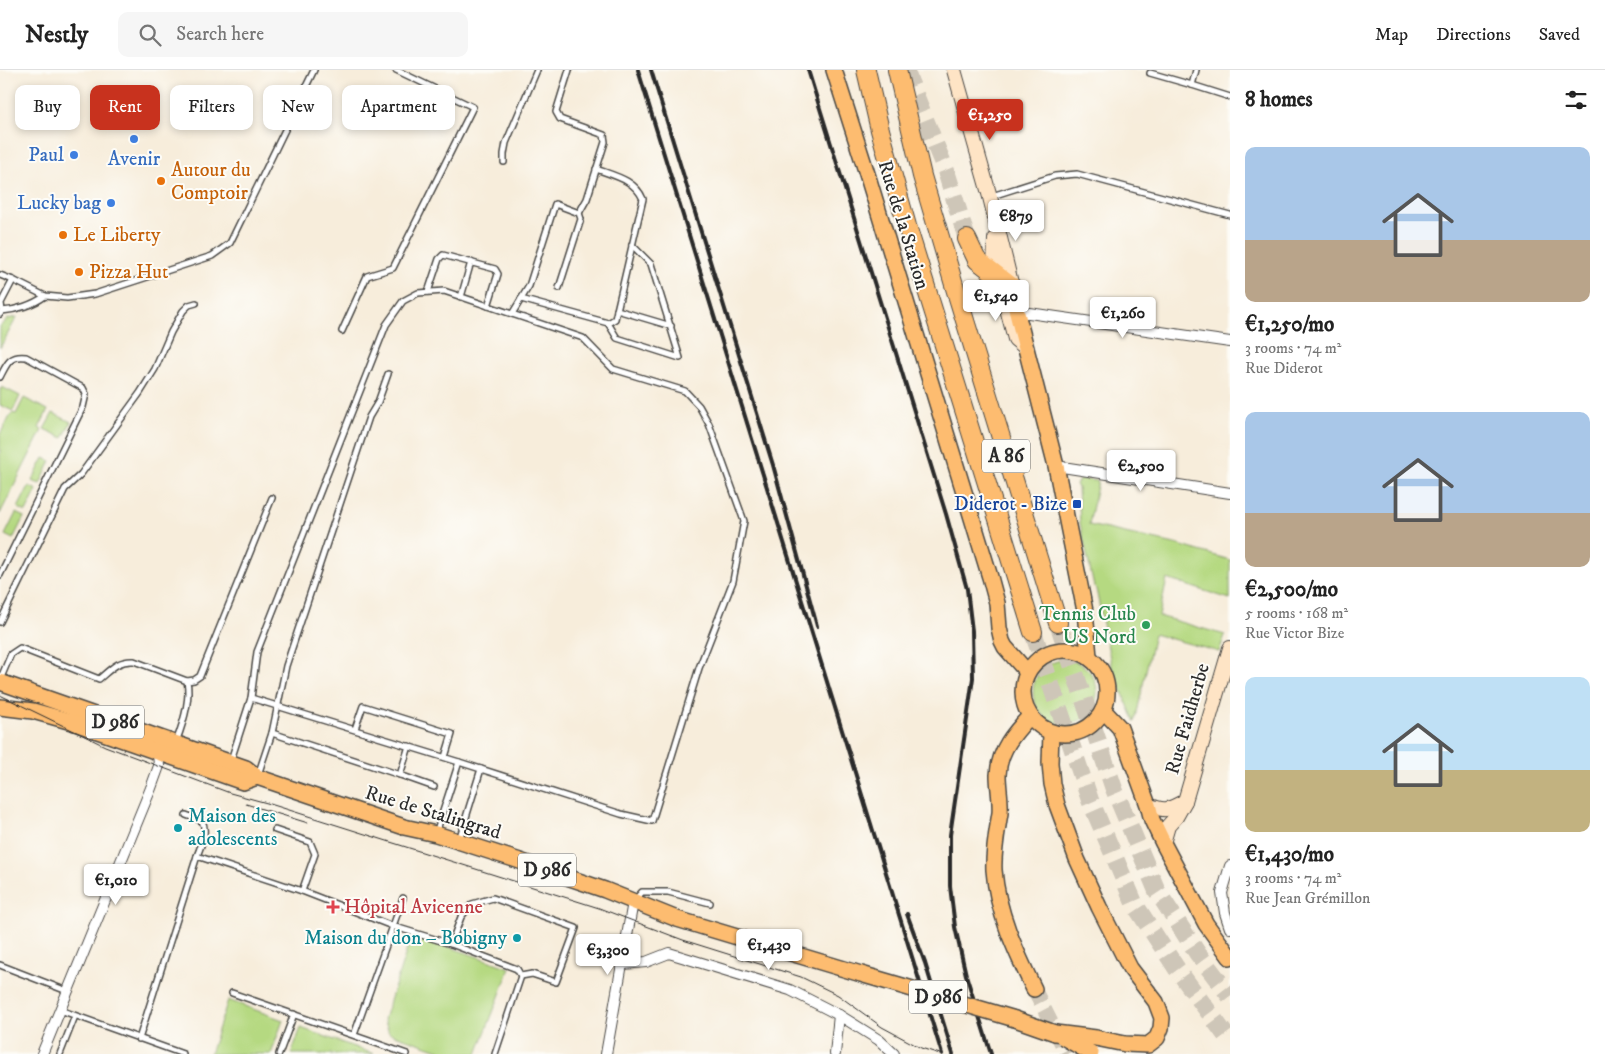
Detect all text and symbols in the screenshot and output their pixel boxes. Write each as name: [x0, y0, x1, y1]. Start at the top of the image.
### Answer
search box: [118, 12, 468, 57]
text: Nestly: [25, 20, 88, 50]
icon: search: [136, 21, 164, 49]
text: Search here: [176, 23, 264, 46]
text: Map: [1375, 24, 1408, 46]
text: Directions: [1436, 24, 1511, 46]
text: Saved: [1539, 24, 1580, 46]
chip: Buy: [15, 85, 80, 130]
chip: Rent: [90, 85, 160, 130]
chip: Filters: [170, 85, 253, 130]
chip: New: [263, 85, 332, 130]
chip: Apartment: [342, 85, 455, 130]
icon: filters: [1562, 86, 1590, 114]
text: 8 homes: [1245, 87, 1313, 113]
pin: €1,250: [949, 98, 1031, 141]
text: €1,250: [968, 105, 1012, 125]
marker: Avenir: [128, 133, 140, 145]
place label: Paul: [28, 143, 64, 168]
place label: Avenir: [108, 147, 161, 172]
marker: Paul: [68, 149, 80, 161]
street label: Rue de la Station: [871, 157, 935, 293]
place label: Autour du Comptoir: [171, 158, 251, 206]
marker: Autour du Comptoir: [155, 175, 167, 187]
icon: home: [1373, 180, 1463, 270]
place label: Lucky bag: [17, 191, 101, 216]
marker: Lucky bag: [105, 197, 117, 209]
pin: €879: [986, 200, 1046, 242]
text: €879: [999, 206, 1033, 226]
place label: Le Liberty: [73, 223, 161, 248]
marker: Le Liberty: [57, 229, 69, 241]
place label: Pizza Hut: [89, 260, 168, 285]
marker: Pizza Hut: [73, 266, 85, 278]
pin: €1,540: [955, 280, 1037, 322]
text: €1,540: [974, 286, 1018, 306]
pin: €1,260: [1082, 296, 1164, 339]
text: €1,260: [1101, 303, 1145, 323]
text: €1,250/mo: [1245, 312, 1334, 338]
text: 3 rooms · 74 m²: [1245, 338, 1342, 358]
text: Rue Diderot: [1245, 358, 1323, 378]
road number: A 86: [982, 440, 1030, 472]
icon: home: [1373, 445, 1463, 535]
pin: €2,500: [1100, 450, 1182, 492]
text: €2,500: [1118, 456, 1164, 476]
place label: Diderot - Bize: [954, 492, 1067, 517]
marker: Diderot - Bize: [1071, 498, 1083, 510]
text: €2,500/mo: [1245, 577, 1338, 603]
place label: Tennis Club US Nord: [1039, 602, 1136, 650]
text: 5 rooms · 168 m²: [1245, 603, 1348, 623]
marker: Tennis Club US Nord: [1140, 619, 1152, 631]
text: Rue Victor Bize: [1245, 623, 1344, 643]
street label: Rue Faidherbe: [1160, 660, 1216, 778]
road number: D 986: [86, 706, 144, 739]
icon: home: [1373, 710, 1463, 800]
street label: Rue de Stalingrad: [362, 780, 504, 846]
place label: Maison des adolescents: [188, 804, 278, 852]
marker: Maison des adolescents: [172, 822, 184, 834]
text: €1,430/mo: [1245, 842, 1334, 868]
road number: D 986: [518, 854, 576, 886]
pin: €1,010: [75, 864, 157, 906]
text: 3 rooms · 74 m²: [1245, 868, 1342, 888]
text: €1,010: [95, 870, 137, 890]
text: Rue Jean Grémillon: [1245, 888, 1370, 908]
place label: Hôpital Avicenne: [344, 895, 483, 920]
marker: Hôpital Avicenne: [326, 900, 340, 914]
place label: Maison du don – Bobigny: [304, 926, 507, 951]
pin: €1,430: [728, 928, 810, 971]
marker: Maison du don – Bobigny: [511, 932, 523, 944]
pin: €3,300: [567, 934, 649, 976]
text: €1,430: [747, 935, 791, 955]
text: €3,300: [587, 940, 629, 960]
road number: D 986: [909, 980, 967, 1014]

